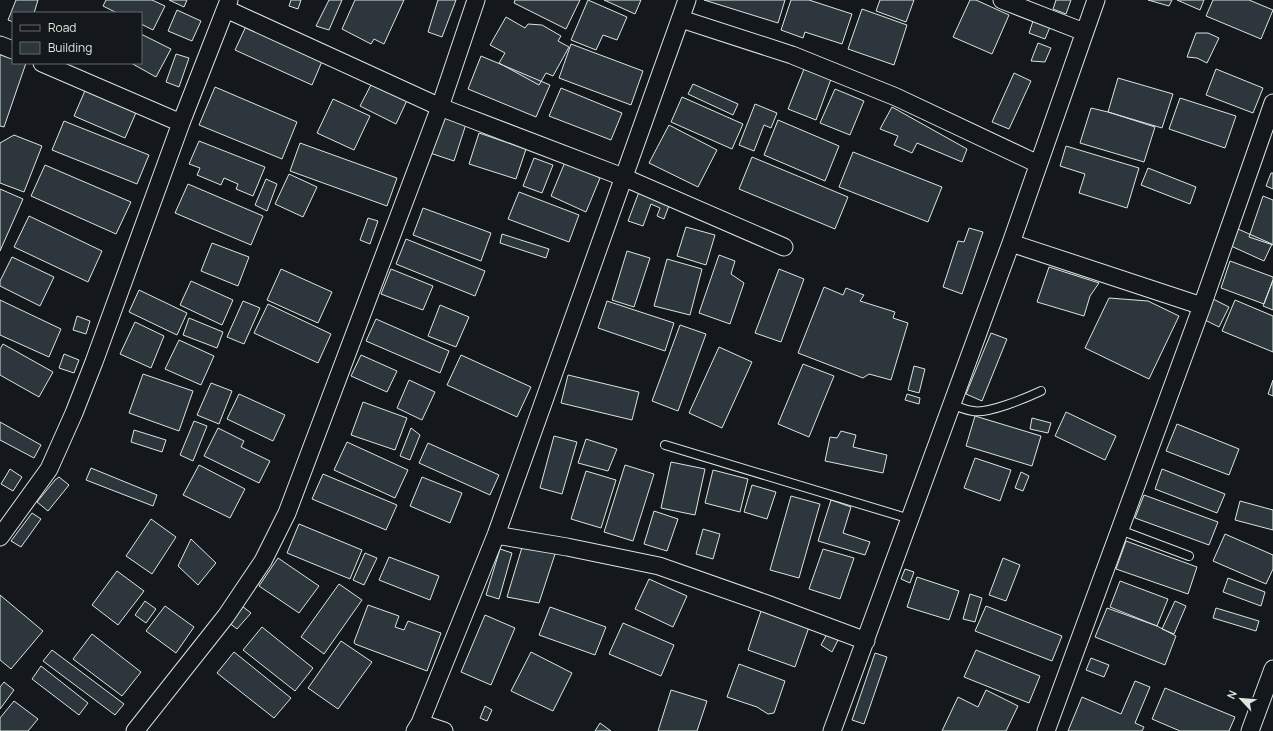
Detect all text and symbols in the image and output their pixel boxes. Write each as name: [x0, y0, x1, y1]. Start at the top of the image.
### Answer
legend: [12, 12, 142, 64]
text: Road: [48, 19, 76, 36]
text: Building: [48, 39, 92, 56]
north arrow: [1221, 679, 1261, 719]
text: N: [1223, 687, 1240, 701]

